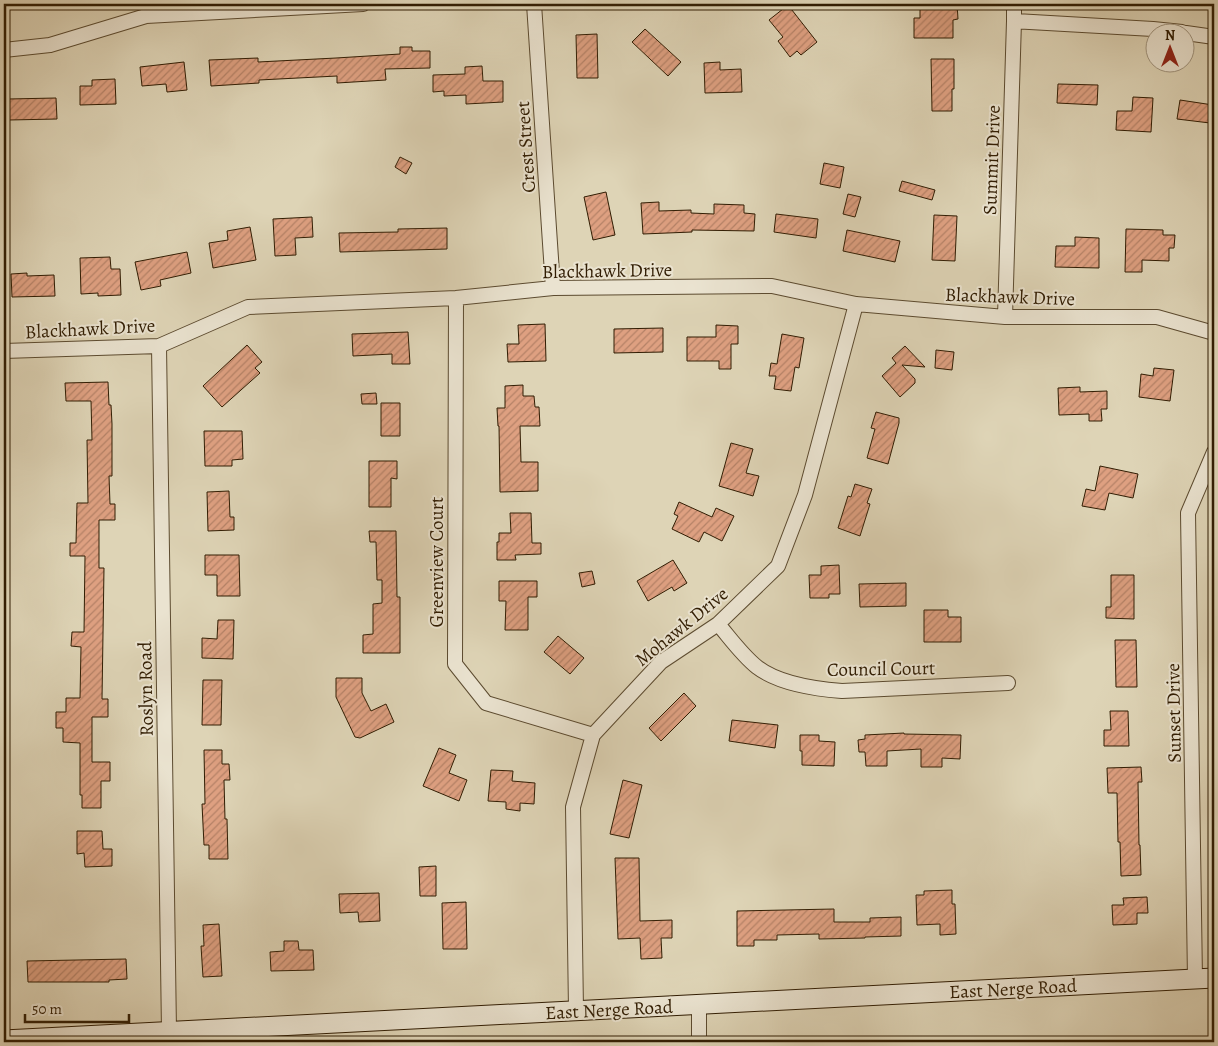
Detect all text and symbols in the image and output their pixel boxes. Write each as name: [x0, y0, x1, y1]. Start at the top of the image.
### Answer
north arrow: [1146, 22, 1196, 72]
text: N: [1165, 26, 1175, 45]
street label: Crest Street: [510, 100, 542, 193]
street label: Summit Drive: [977, 105, 1007, 215]
street label: Blackhawk Drive: [542, 257, 672, 285]
street label: Blackhawk Drive: [944, 282, 1075, 312]
street label: Blackhawk Drive: [24, 313, 156, 345]
street label: Greenview Court: [424, 497, 450, 627]
street label: Mohawk Drive: [630, 581, 734, 672]
street label: Roslyn Road: [132, 640, 160, 737]
street label: Council Court: [827, 655, 935, 683]
street label: Sunset Drive: [1160, 663, 1188, 763]
street label: East Nerge Road: [949, 973, 1078, 1005]
scale bar: [25, 991, 129, 1023]
street label: East Nerge Road: [545, 994, 674, 1026]
text: 50 m: [32, 999, 62, 1019]

